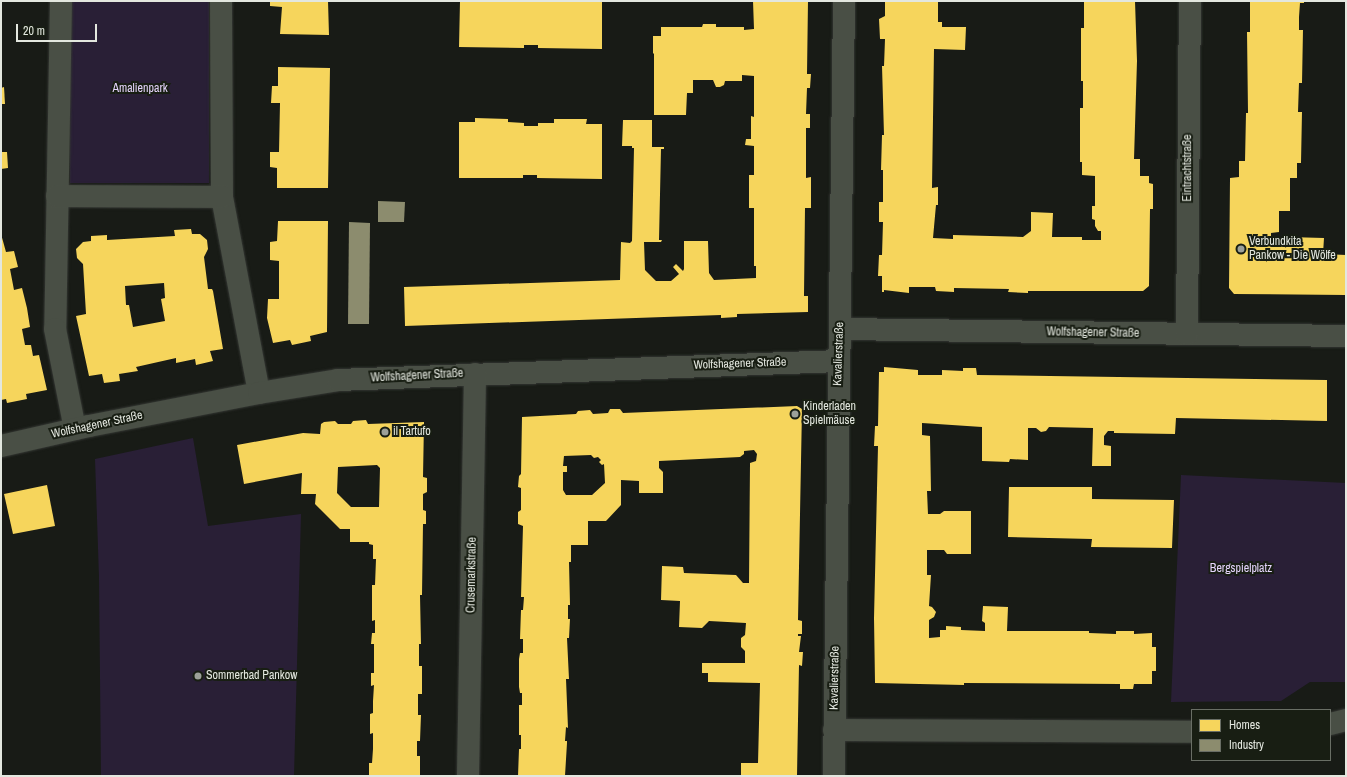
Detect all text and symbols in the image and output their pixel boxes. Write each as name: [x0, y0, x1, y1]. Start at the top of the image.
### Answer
scale bar: [18, 16, 99, 42]
text: 20 m: [23, 23, 45, 39]
park label: Amalienpark: [112, 82, 168, 96]
street label: Eintrachtstraße: [1181, 134, 1195, 202]
place label: Verbundkita Pankow - Die Wölfe: [1249, 235, 1336, 263]
marker: Verbundkita Pankow - Die Wölfe: [1236, 244, 1246, 254]
street label: Kavalierstraße: [831, 322, 847, 386]
street label: Wolfshagener Straße: [1046, 325, 1140, 341]
street label: Wolfshagener Straße: [693, 355, 787, 373]
street label: Wolfshagener Straße: [370, 366, 464, 386]
place label: Kinderladen Spielmäuse: [803, 400, 856, 428]
street label: Wolfshagener Straße: [50, 408, 144, 442]
marker: Kinderladen Spielmäuse: [790, 409, 800, 419]
place label: il Tartufo: [393, 425, 431, 439]
marker: il Tartufo: [380, 427, 390, 437]
street label: Crusemarkstraße: [464, 537, 480, 613]
park label: Bergspielplatz: [1210, 562, 1272, 576]
street label: Kavalierstraße: [827, 646, 843, 710]
place label: Sommerbad Pankow: [206, 669, 297, 683]
marker: Sommerbad Pankow: [193, 671, 203, 681]
legend: [1191, 709, 1331, 761]
text: Homes: [1229, 717, 1260, 733]
text: Industry: [1229, 737, 1264, 753]

